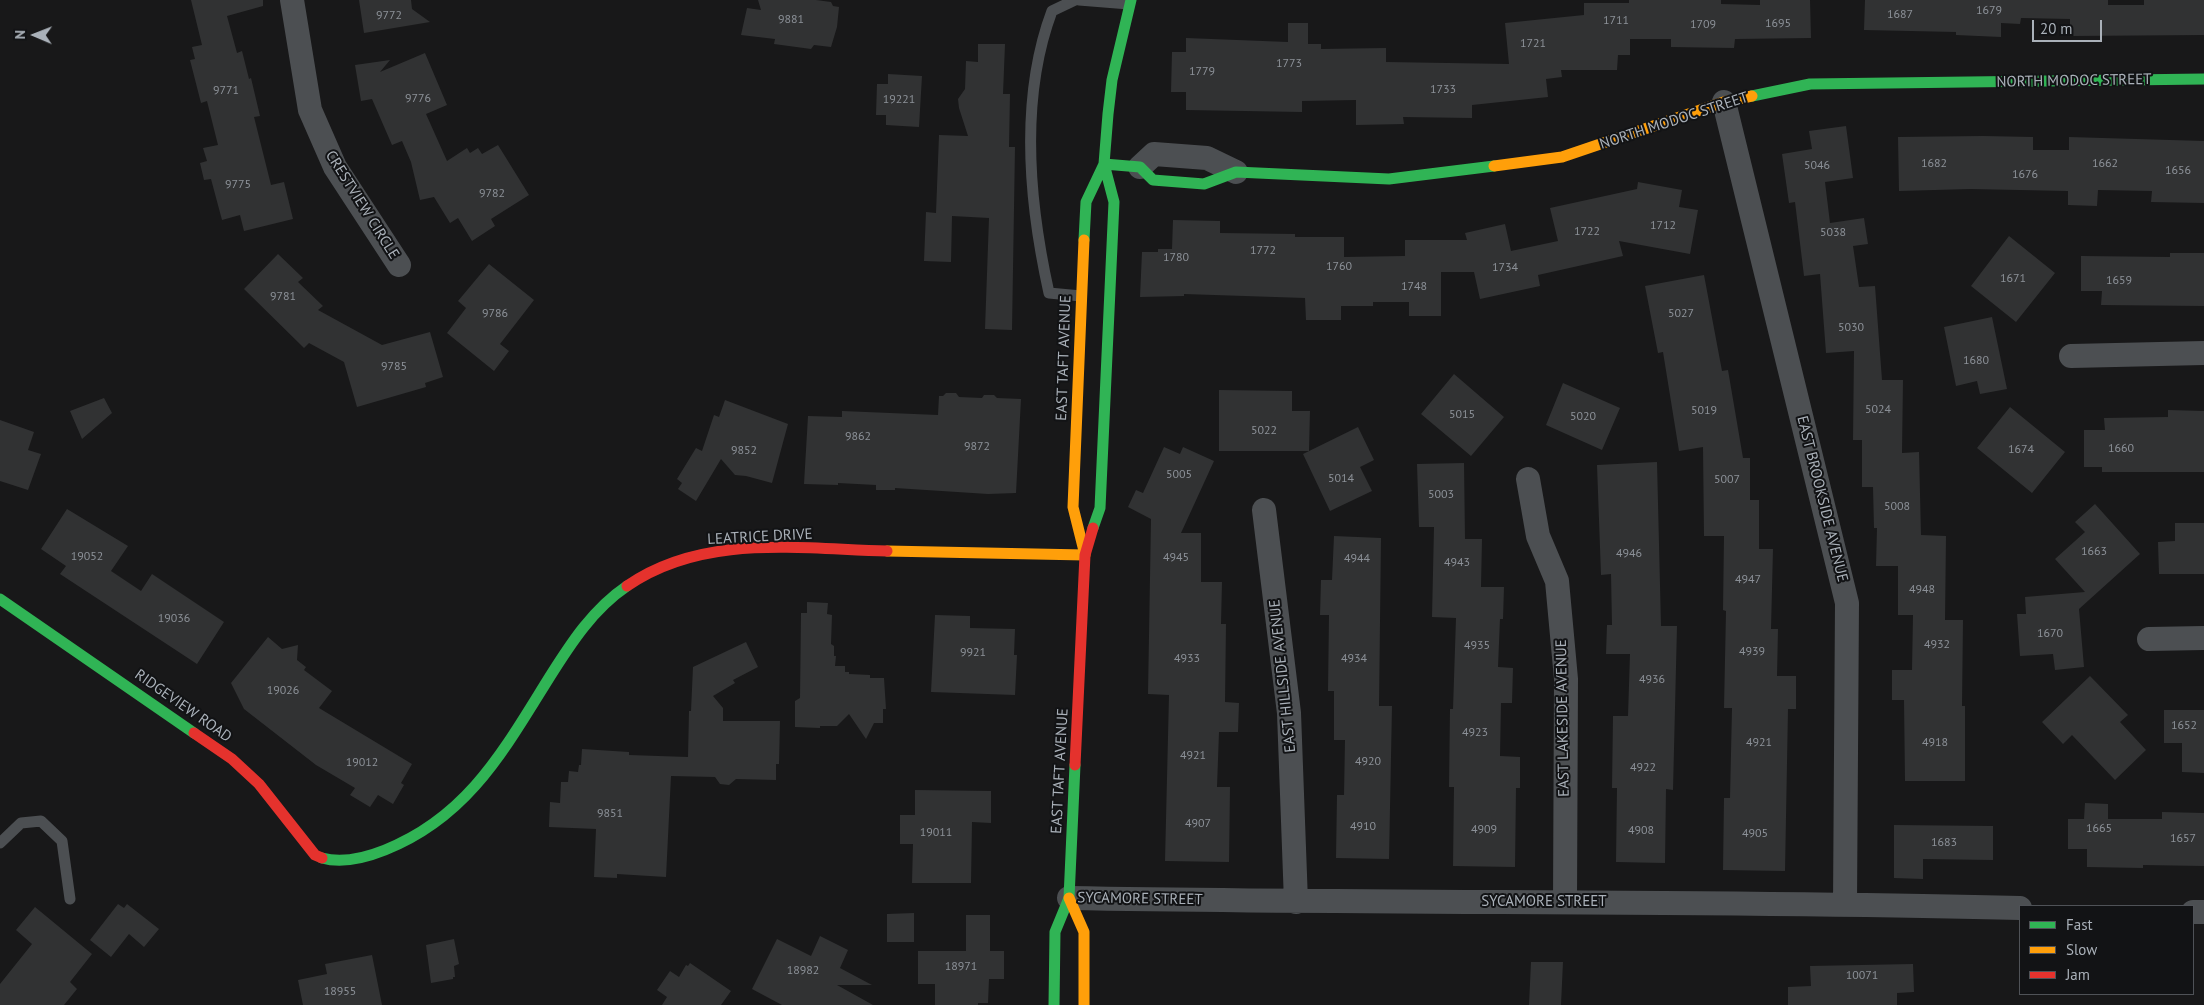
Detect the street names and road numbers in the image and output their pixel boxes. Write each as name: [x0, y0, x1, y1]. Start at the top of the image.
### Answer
street label: NORTH MODOC STREET: [1996, 71, 2152, 91]
street label: NORTH MODOC STREET: [1597, 88, 1751, 154]
street label: CRESTVIEW CIRCLE: [321, 147, 403, 263]
street label: EAST TAFT AVENUE: [1053, 295, 1075, 421]
street label: EAST BROOKSIDE AVENUE: [1793, 414, 1851, 584]
street label: LEATRICE DRIVE: [707, 525, 813, 549]
street label: EAST HILLSIDE AVENUE: [1266, 599, 1300, 753]
street label: EAST LAKESIDE AVENUE: [1553, 639, 1573, 797]
street label: RIDGEVIEW ROAD: [131, 666, 235, 746]
street label: EAST TAFT AVENUE: [1048, 708, 1072, 834]
street label: SYCAMORE STREET: [1077, 889, 1203, 909]
street label: SYCAMORE STREET: [1481, 893, 1607, 911]

